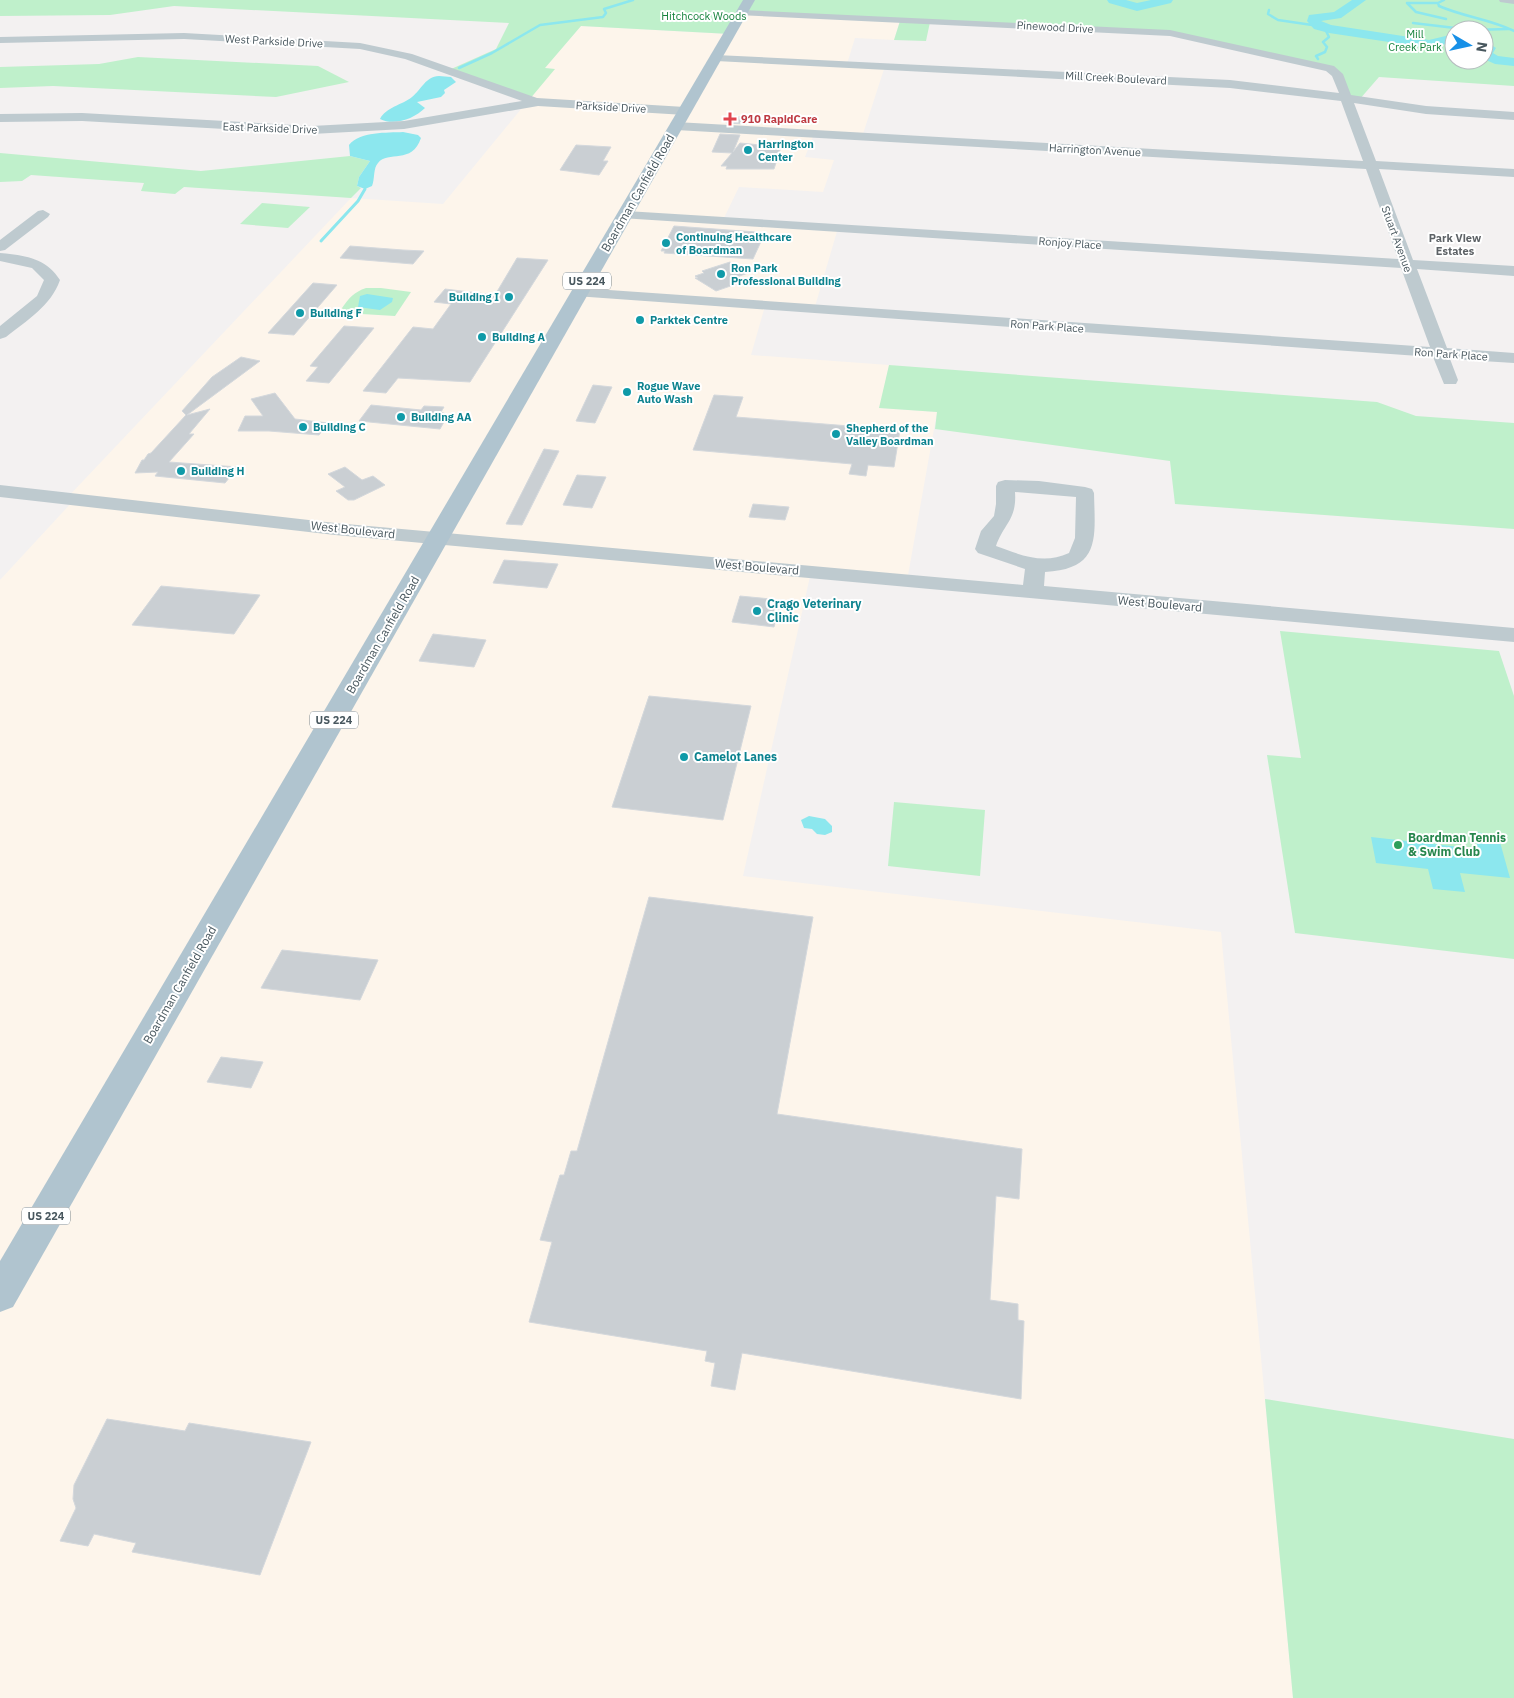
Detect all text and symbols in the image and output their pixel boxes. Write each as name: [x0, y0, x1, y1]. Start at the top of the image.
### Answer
park label: Hitchcock Woods: [661, 9, 747, 23]
street label: Pinewood Drive: [1016, 18, 1094, 36]
north arrow: [1444, 20, 1494, 70]
park label: Mill Creek Park: [1388, 27, 1442, 54]
street label: West Parkside Drive: [225, 31, 323, 51]
text: N: [1472, 41, 1492, 53]
street label: Mill Creek Boulevard: [1065, 68, 1167, 88]
street label: Parkside Drive: [575, 98, 647, 116]
marker: 910 RapidCare: [723, 112, 737, 126]
place label: 910 RapidCare: [741, 112, 817, 126]
street label: East Parkside Drive: [222, 119, 318, 137]
street label: Boardman Canfield Road: [598, 131, 677, 254]
place label: Harrington Center: [758, 137, 814, 164]
street label: Harrington Avenue: [1049, 141, 1141, 159]
marker: Harrington Center: [742, 144, 754, 156]
street label: Stuart Avenue: [1379, 204, 1415, 274]
place label: Continuing Healthcare of Boardman: [676, 230, 792, 257]
district label: Park View Estates: [1429, 231, 1482, 258]
street label: Ronjoy Place: [1038, 234, 1102, 252]
marker: Continuing Healthcare of Boardman: [660, 237, 672, 249]
place label: Ron Park Professional Building: [731, 261, 842, 288]
marker: Ron Park Professional Building: [715, 268, 727, 280]
road number: US 224: [563, 272, 611, 290]
place label: Building I: [449, 290, 499, 304]
marker: Building I: [503, 291, 515, 303]
place label: Building F: [310, 306, 362, 320]
marker: Building F: [294, 307, 306, 319]
place label: Parktek Centre: [650, 313, 728, 327]
marker: Parktek Centre: [634, 314, 646, 326]
street label: Ron Park Place: [1010, 316, 1084, 336]
place label: Building A: [492, 330, 545, 344]
marker: Building A: [476, 331, 488, 343]
street label: Ron Park Place: [1414, 344, 1488, 364]
place label: Rogue Wave Auto Wash: [637, 379, 700, 406]
marker: Rogue Wave Auto Wash: [621, 386, 633, 398]
place label: Building AA: [411, 410, 472, 424]
marker: Building AA: [395, 411, 407, 423]
place label: Building C: [313, 420, 366, 434]
marker: Building C: [297, 421, 309, 433]
place label: Shepherd of the Valley Boardman: [846, 421, 934, 448]
marker: Shepherd of the Valley Boardman: [830, 428, 842, 440]
place label: Building H: [191, 464, 244, 478]
marker: Building H: [175, 465, 187, 477]
street label: West Boulevard: [310, 518, 396, 541]
street label: West Boulevard: [714, 555, 800, 578]
street label: Boardman Canfield Road: [343, 573, 422, 696]
street label: West Boulevard: [1117, 592, 1203, 615]
place label: Crago Veterinary Clinic: [767, 596, 862, 625]
marker: Crago Veterinary Clinic: [751, 605, 763, 617]
road number: US 224: [310, 712, 358, 728]
place label: Camelot Lanes: [694, 749, 777, 764]
marker: Camelot Lanes: [678, 751, 690, 763]
place label: Boardman Tennis & Swim Club: [1408, 830, 1506, 859]
marker: Boardman Tennis & Swim Club: [1392, 839, 1404, 851]
street label: Boardman Canfield Road: [140, 923, 219, 1046]
road number: US 224: [22, 1208, 70, 1224]

